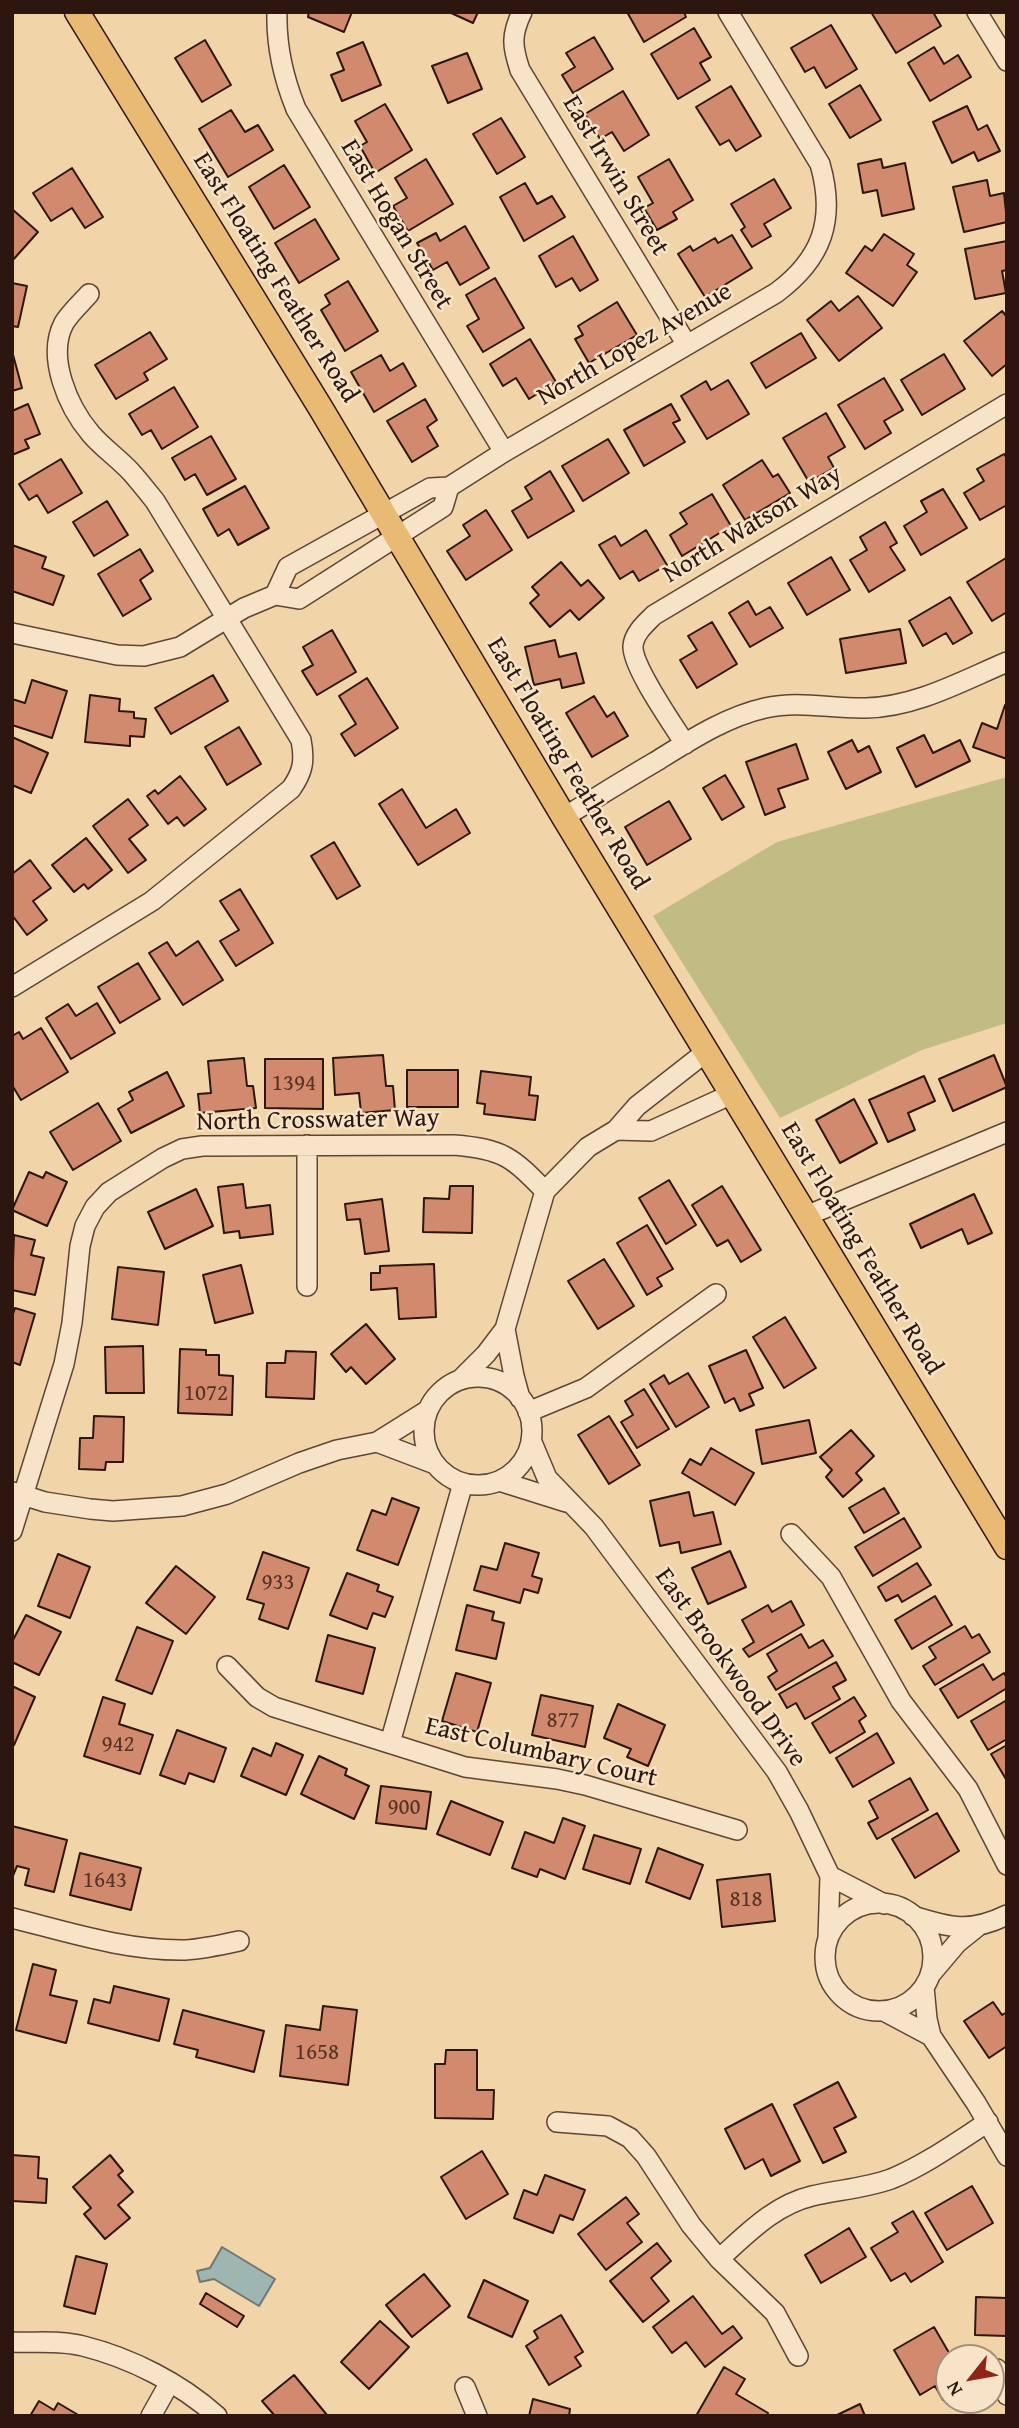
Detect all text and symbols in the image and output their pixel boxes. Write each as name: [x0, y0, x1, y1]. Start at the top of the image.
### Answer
street label: East Irwin Street: [555, 90, 675, 262]
street label: East Hogan Street: [333, 134, 459, 316]
street label: East Floating Feather Road: [185, 147, 365, 409]
street label: North Lopez Avenue: [532, 277, 738, 413]
street label: North Watson Way: [658, 459, 848, 591]
street label: East Floating Feather Road: [479, 632, 655, 896]
house number: 1394: [272, 1070, 316, 1098]
street label: North Crosswater Way: [196, 1103, 440, 1139]
street label: East Floating Feather Road: [773, 1117, 949, 1381]
house number: 1072: [184, 1380, 228, 1408]
street label: East Brookwood Drive: [647, 1563, 813, 1773]
house number: 933: [261, 1569, 295, 1597]
house number: 877: [546, 1707, 580, 1735]
street label: East Columbary Court: [422, 1711, 660, 1795]
house number: 942: [101, 1731, 135, 1759]
house number: 900: [387, 1794, 421, 1822]
house number: 1643: [83, 1867, 127, 1895]
house number: 818: [729, 1886, 763, 1914]
house number: 1658: [295, 2039, 339, 2067]
north arrow: [935, 2344, 1005, 2414]
text: N: [938, 2376, 969, 2401]

